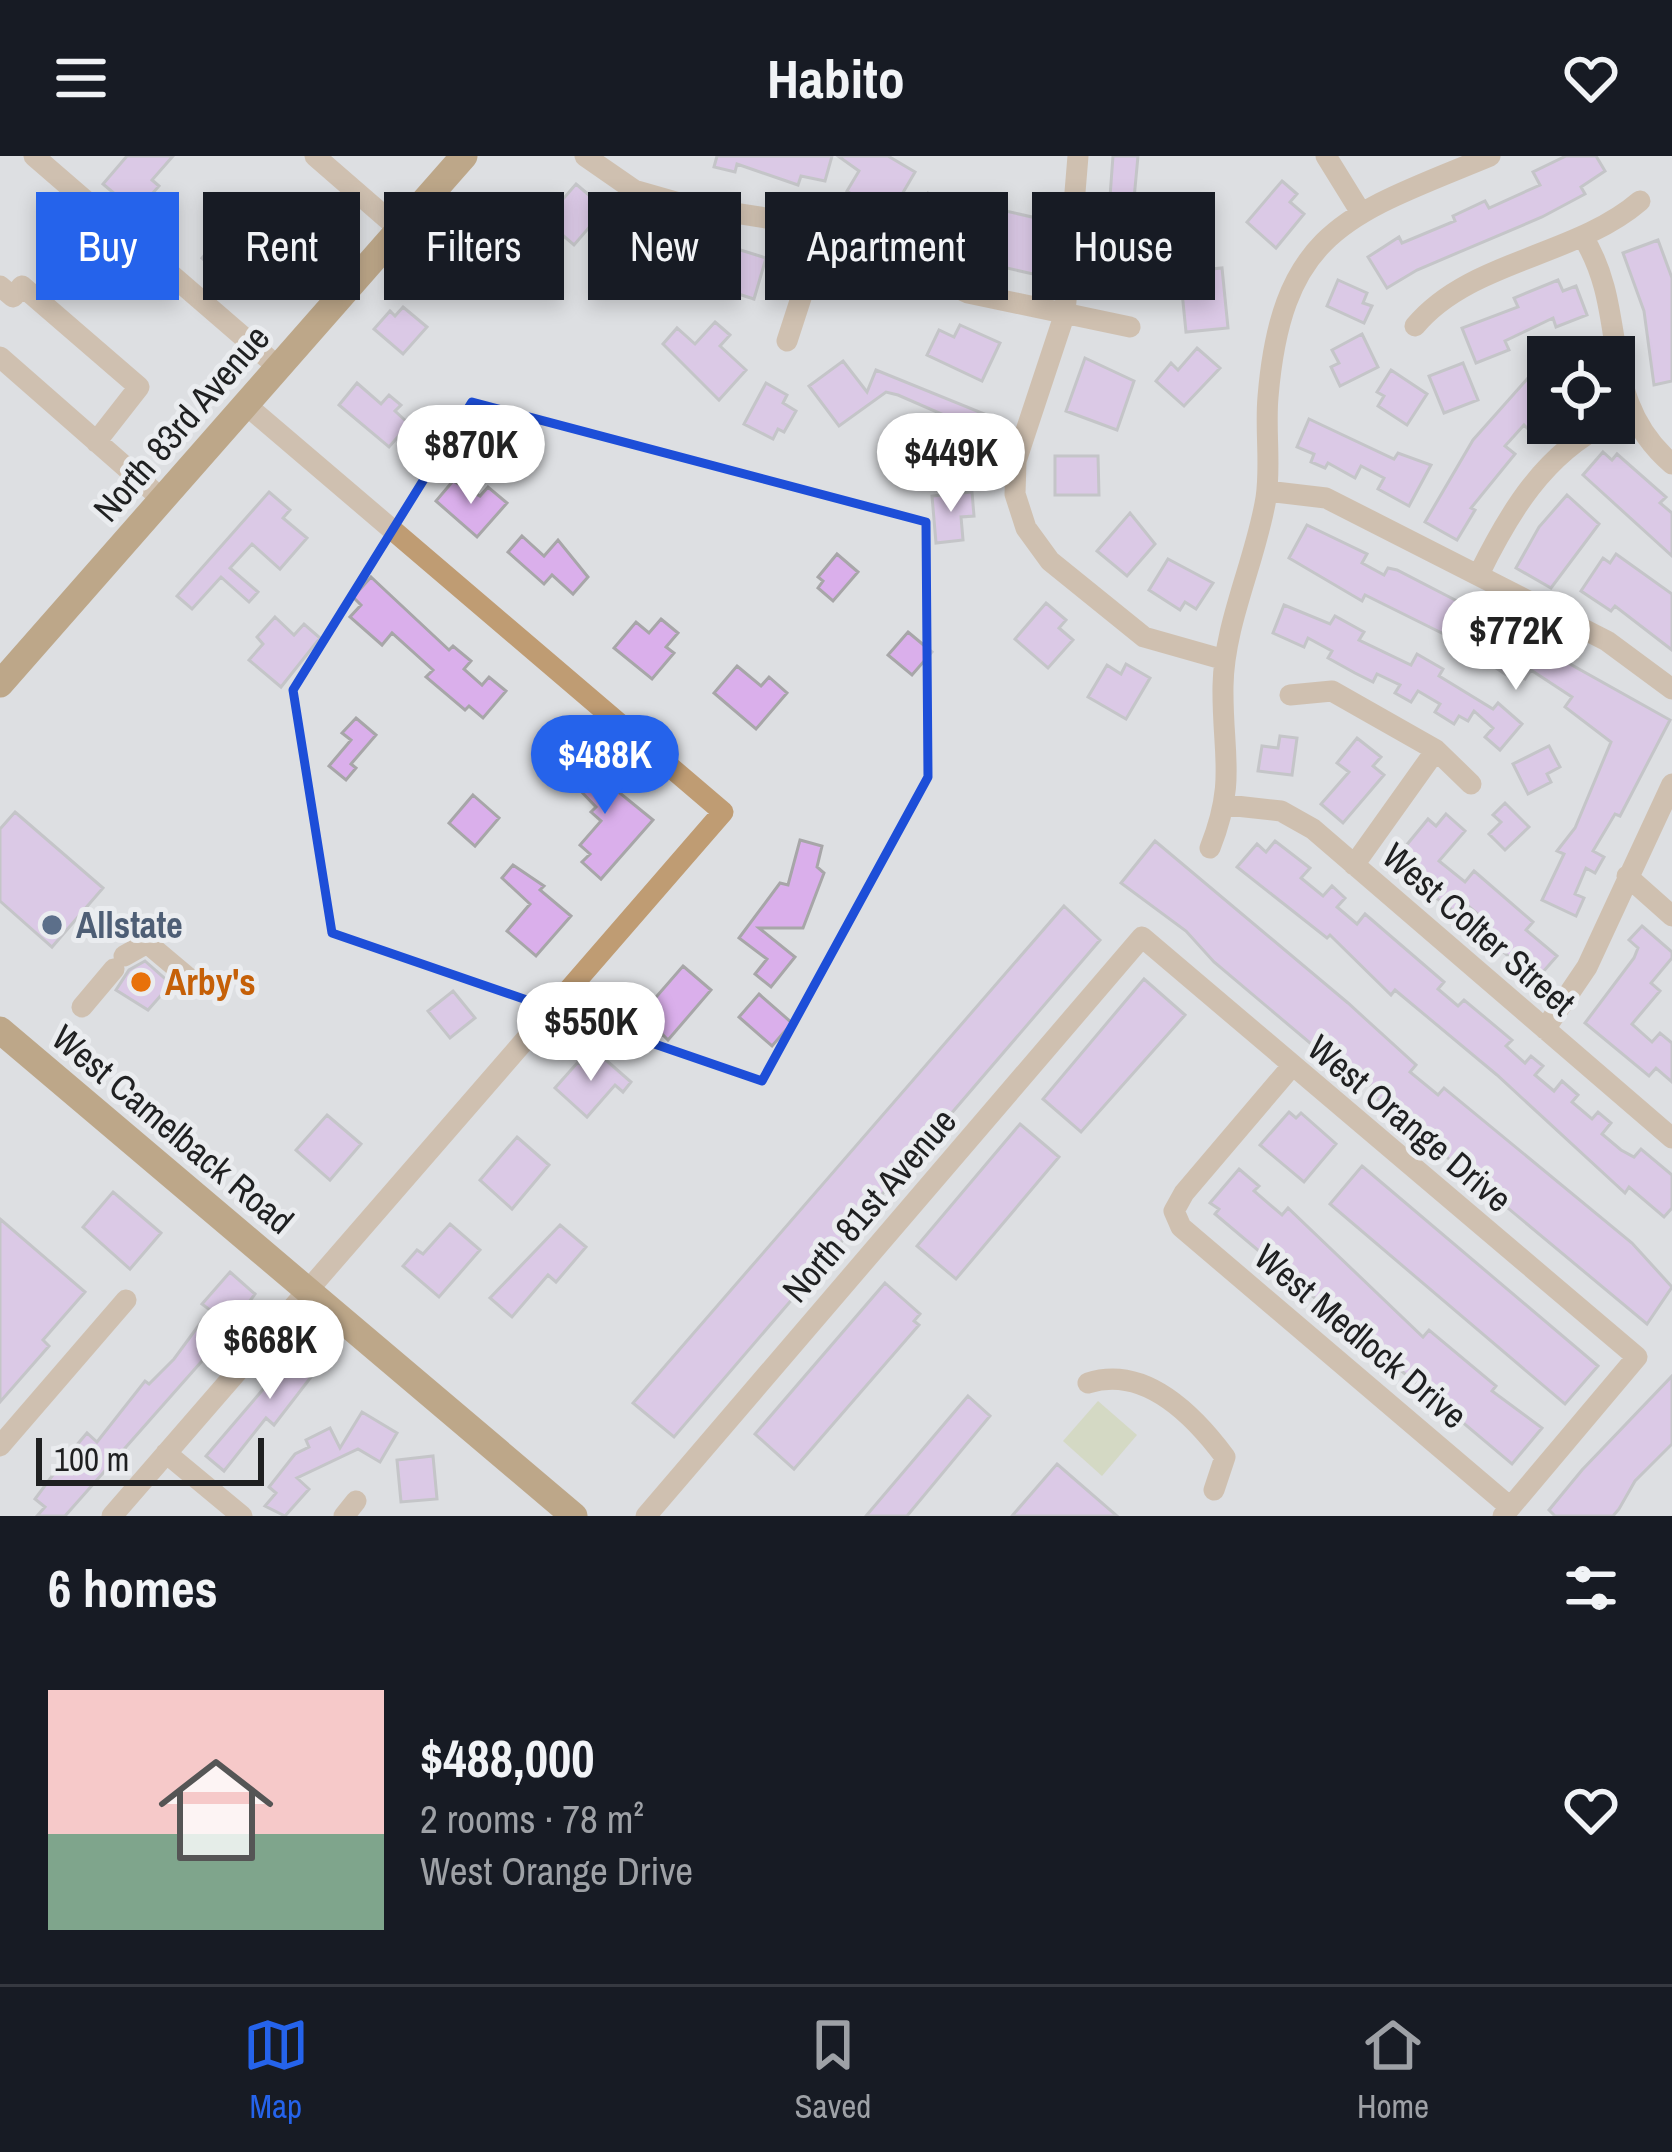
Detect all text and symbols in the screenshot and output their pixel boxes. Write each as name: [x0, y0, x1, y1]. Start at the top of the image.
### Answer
text: Habito: [767, 42, 905, 115]
icon: menu: [48, 45, 114, 111]
icon: heart: [1558, 45, 1624, 111]
chip: Buy: [36, 192, 179, 300]
chip: Rent: [203, 192, 360, 300]
chip: Filters: [384, 192, 564, 300]
chip: New: [588, 192, 741, 300]
chip: Apartment: [765, 192, 1008, 300]
chip: House: [1032, 192, 1215, 300]
street label: North 83rd Avenue: [82, 315, 280, 531]
map controls: [1527, 336, 1635, 444]
button: locate: [1527, 336, 1635, 444]
pin: $870K: [387, 405, 555, 507]
pin: $449K: [867, 413, 1035, 515]
text: $870K: [424, 418, 518, 470]
text: $449K: [904, 426, 998, 478]
pin: $772K: [1432, 591, 1600, 693]
text: $772K: [1469, 604, 1563, 656]
pin: $488K: [521, 715, 689, 817]
text: $488K: [558, 728, 652, 780]
street label: West Colter Street: [1372, 832, 1586, 1026]
place label: Allstate: [76, 901, 183, 949]
marker: Allstate: [39, 912, 65, 938]
place label: Arby's: [165, 958, 256, 1006]
marker: Arby's: [128, 969, 154, 995]
pin: $550K: [507, 982, 675, 1084]
text: $550K: [544, 995, 638, 1047]
street label: West Camelback Road: [42, 1014, 304, 1244]
street label: West Orange Drive: [1298, 1024, 1522, 1222]
street label: North 81st Avenue: [771, 1098, 967, 1312]
street label: West Medlock Drive: [1245, 1233, 1477, 1439]
pin: $668K: [186, 1300, 354, 1402]
text: $668K: [223, 1313, 317, 1365]
scale bar: [36, 1432, 264, 1485]
text: 100 m: [54, 1437, 129, 1481]
text: 6 homes: [48, 1554, 218, 1623]
icon: filters: [1558, 1555, 1624, 1621]
text: $488,000: [420, 1724, 594, 1793]
icon: home: [144, 1738, 288, 1882]
icon: heart: [1558, 1777, 1624, 1843]
text: 2 rooms · 78 m²: [420, 1793, 644, 1845]
text: West Orange Drive: [420, 1845, 693, 1897]
tab: Map: [243, 2012, 309, 2128]
tab: Saved: [795, 2012, 871, 2128]
tab: Home: [1357, 2012, 1429, 2128]

